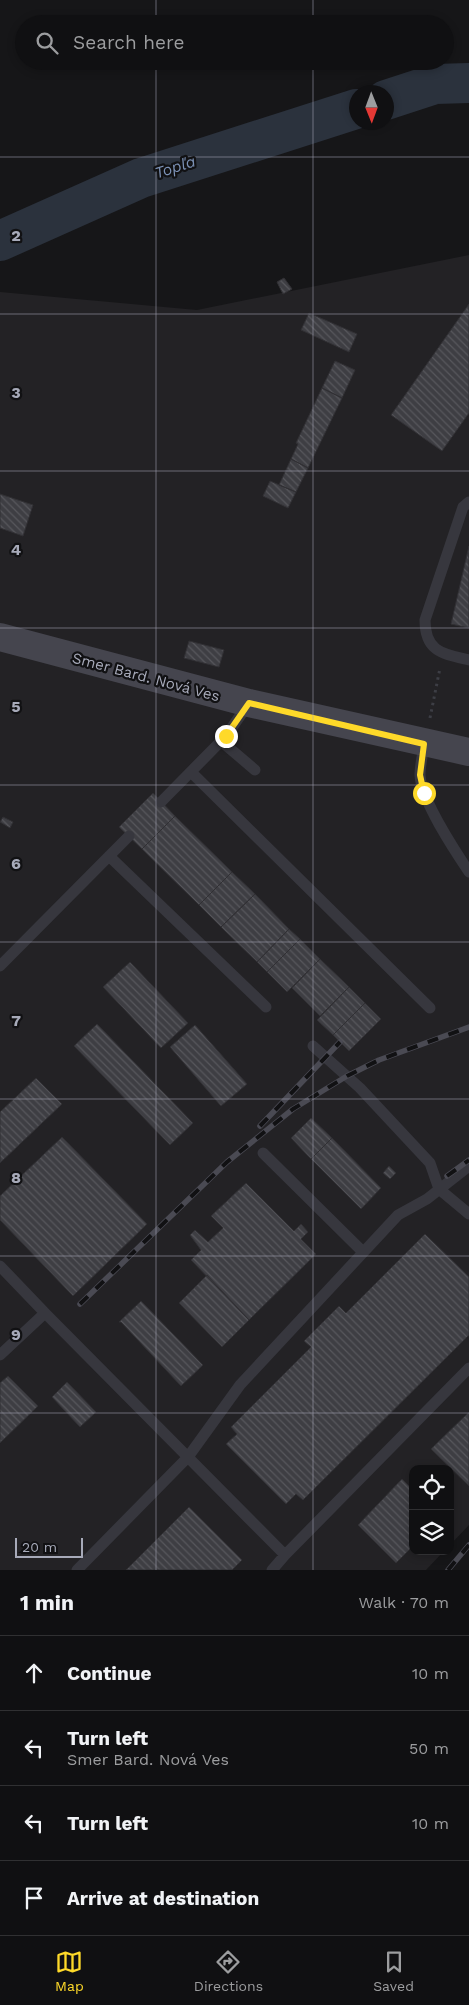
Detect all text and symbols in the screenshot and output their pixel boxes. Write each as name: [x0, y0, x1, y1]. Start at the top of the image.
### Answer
search box: [15, 15, 454, 70]
icon: search: [33, 29, 61, 57]
text: Search here: [73, 31, 184, 54]
north arrow: [349, 85, 394, 130]
water label: Topľa: [152, 151, 198, 183]
text: 2: [11, 226, 21, 245]
text: 3: [11, 383, 21, 402]
text: 4: [11, 540, 21, 559]
street label: Smer Bard. Nová Ves: [70, 649, 222, 705]
text: 5: [11, 697, 21, 716]
route end: [215, 725, 238, 748]
route start: [413, 782, 436, 805]
text: 6: [11, 854, 21, 873]
text: 7: [11, 1011, 21, 1030]
text: 8: [11, 1168, 21, 1187]
text: 9: [11, 1325, 21, 1344]
map controls: [409, 1465, 454, 1555]
button: locate: [409, 1465, 454, 1510]
button: layers: [409, 1510, 454, 1555]
scale bar: [15, 1535, 82, 1558]
text: 20 m: [22, 1539, 57, 1555]
text: 1 min: [20, 1590, 74, 1615]
text: Walk · 70 m: [358, 1593, 449, 1612]
icon: ahead: [20, 1659, 48, 1687]
text: Continue: [67, 1662, 151, 1685]
text: 10 m: [412, 1664, 449, 1683]
text: Turn left: [67, 1727, 148, 1750]
icon: left: [20, 1734, 48, 1762]
text: 50 m: [409, 1739, 449, 1758]
text: Smer Bard. Nová Ves: [67, 1750, 229, 1769]
icon: left: [20, 1809, 48, 1837]
text: Turn left: [67, 1812, 148, 1835]
text: 10 m: [412, 1814, 449, 1833]
icon: arrive: [20, 1884, 48, 1912]
text: Arrive at destination: [67, 1887, 259, 1910]
tab: Map: [55, 1948, 84, 1994]
tab: Directions: [194, 1948, 263, 1994]
tab: Saved: [373, 1948, 414, 1994]

